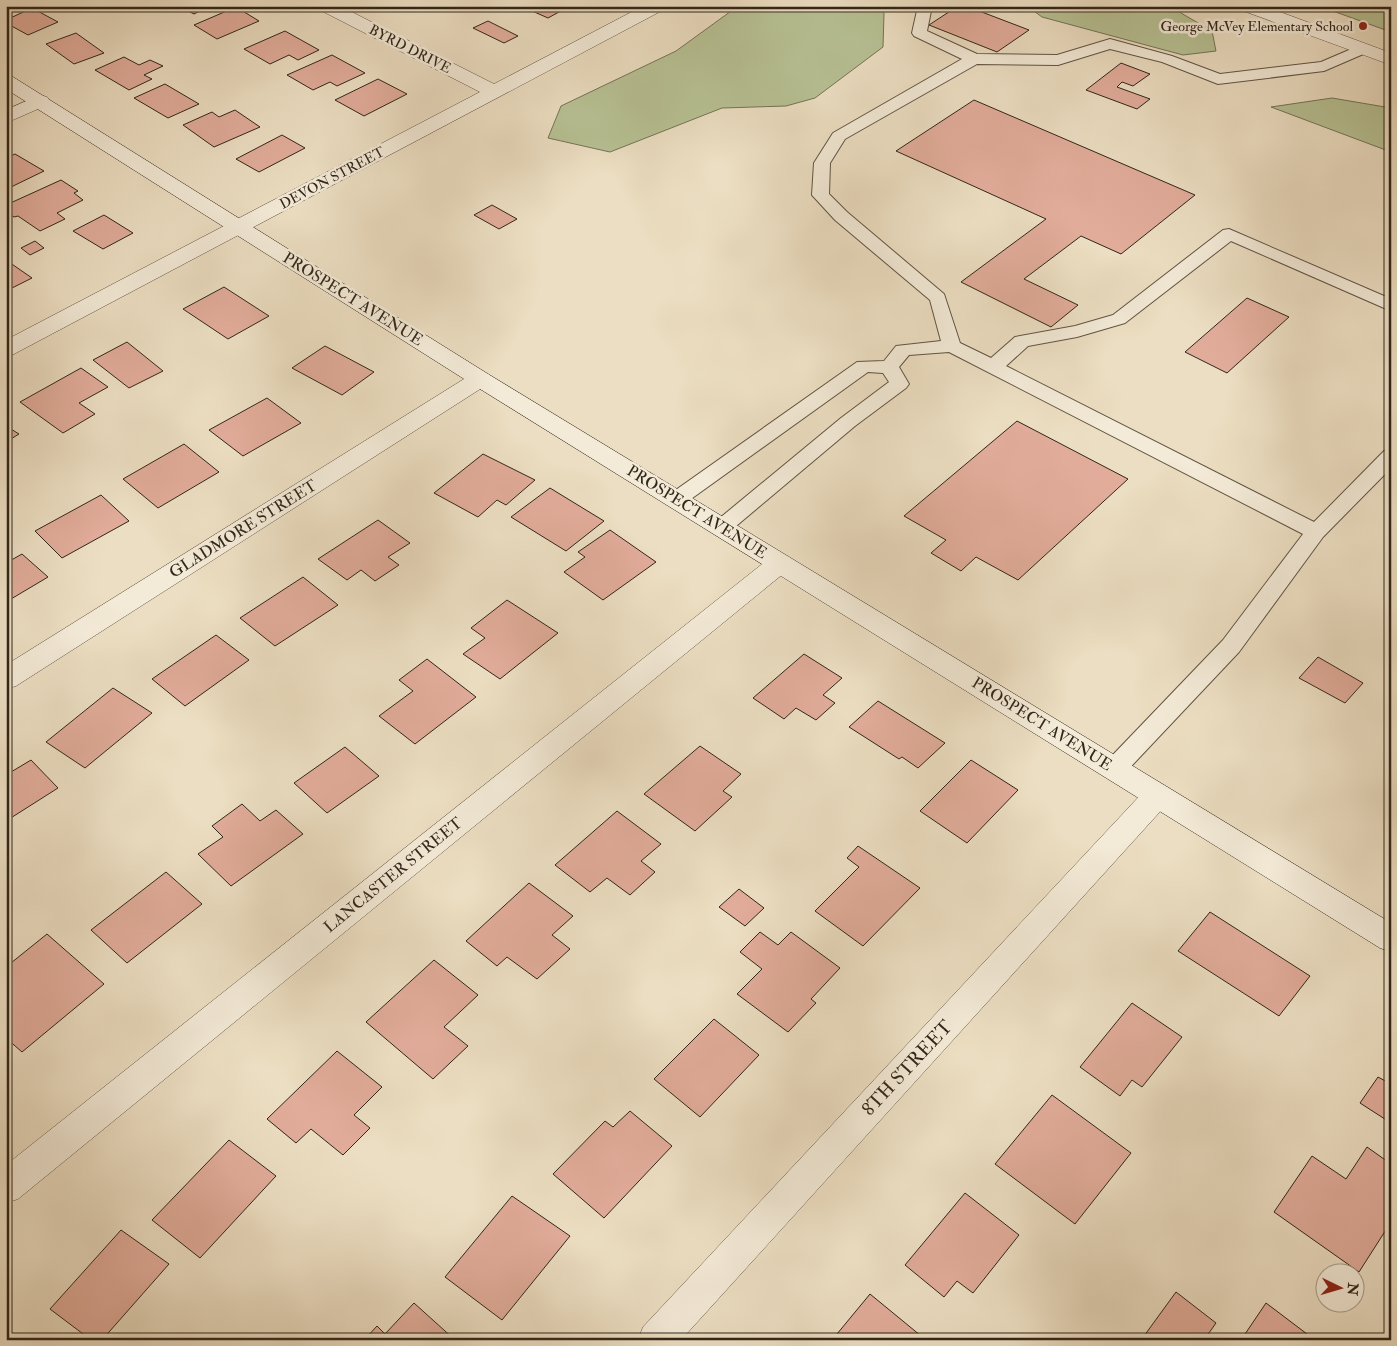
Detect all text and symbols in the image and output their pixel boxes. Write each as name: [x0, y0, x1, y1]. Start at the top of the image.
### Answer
place label: George McVey Elementary School: [1161, 18, 1353, 36]
marker: George McVey Elementary School: [1357, 20, 1369, 32]
street label: BYRD DRIVE: [366, 21, 454, 77]
street label: DEVON STREET: [277, 143, 388, 213]
street label: PROSPECT AVENUE: [279, 248, 427, 350]
street label: PROSPECT AVENUE: [623, 461, 771, 563]
street label: GLADMORE STREET: [166, 475, 320, 583]
street label: PROSPECT AVENUE: [968, 673, 1116, 775]
street label: LANCASTER STREET: [320, 813, 466, 937]
street label: 8TH STREET: [856, 1015, 958, 1121]
north arrow: [1314, 1264, 1364, 1314]
text: N: [1343, 1281, 1362, 1297]

